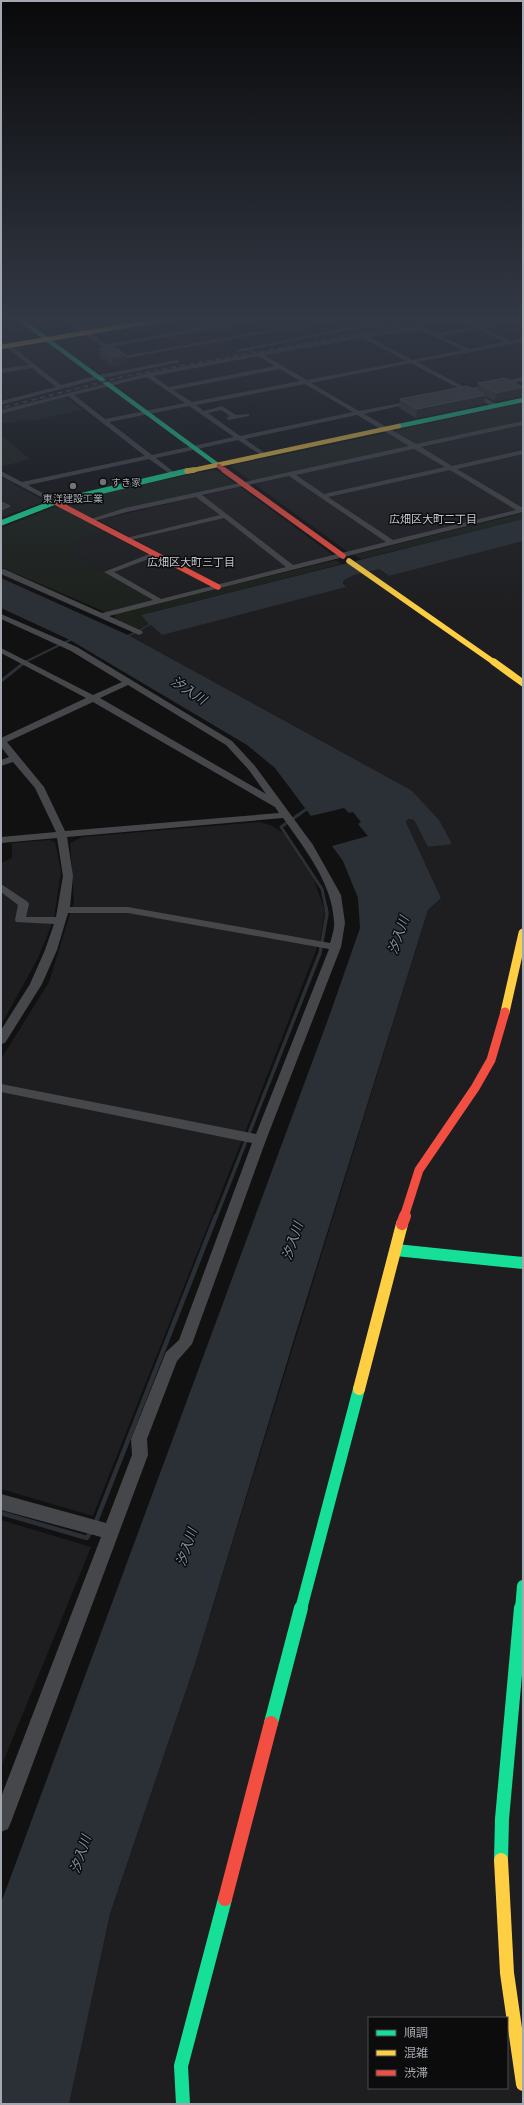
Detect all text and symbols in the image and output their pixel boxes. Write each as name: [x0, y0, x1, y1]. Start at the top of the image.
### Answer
marker: すき家: [98, 477, 108, 487]
place label: すき家: [111, 477, 141, 489]
marker: 東洋建設工業: [68, 481, 78, 491]
place label: 東洋建設工業: [43, 493, 103, 505]
district label: 広畑区大町二丁目: [389, 513, 477, 526]
district label: 広畑区大町三丁目: [147, 556, 235, 569]
water label: 汐入川: [168, 674, 211, 708]
water label: 汐入川: [385, 912, 413, 956]
water label: 汐入川: [279, 1218, 307, 1262]
water label: 汐入川: [173, 1524, 201, 1568]
water label: 汐入川: [67, 1831, 95, 1875]
legend: [368, 2017, 508, 2089]
text: 順調: [404, 2026, 428, 2040]
text: 混雑: [404, 2046, 428, 2060]
text: 渋滞: [404, 2066, 428, 2080]

